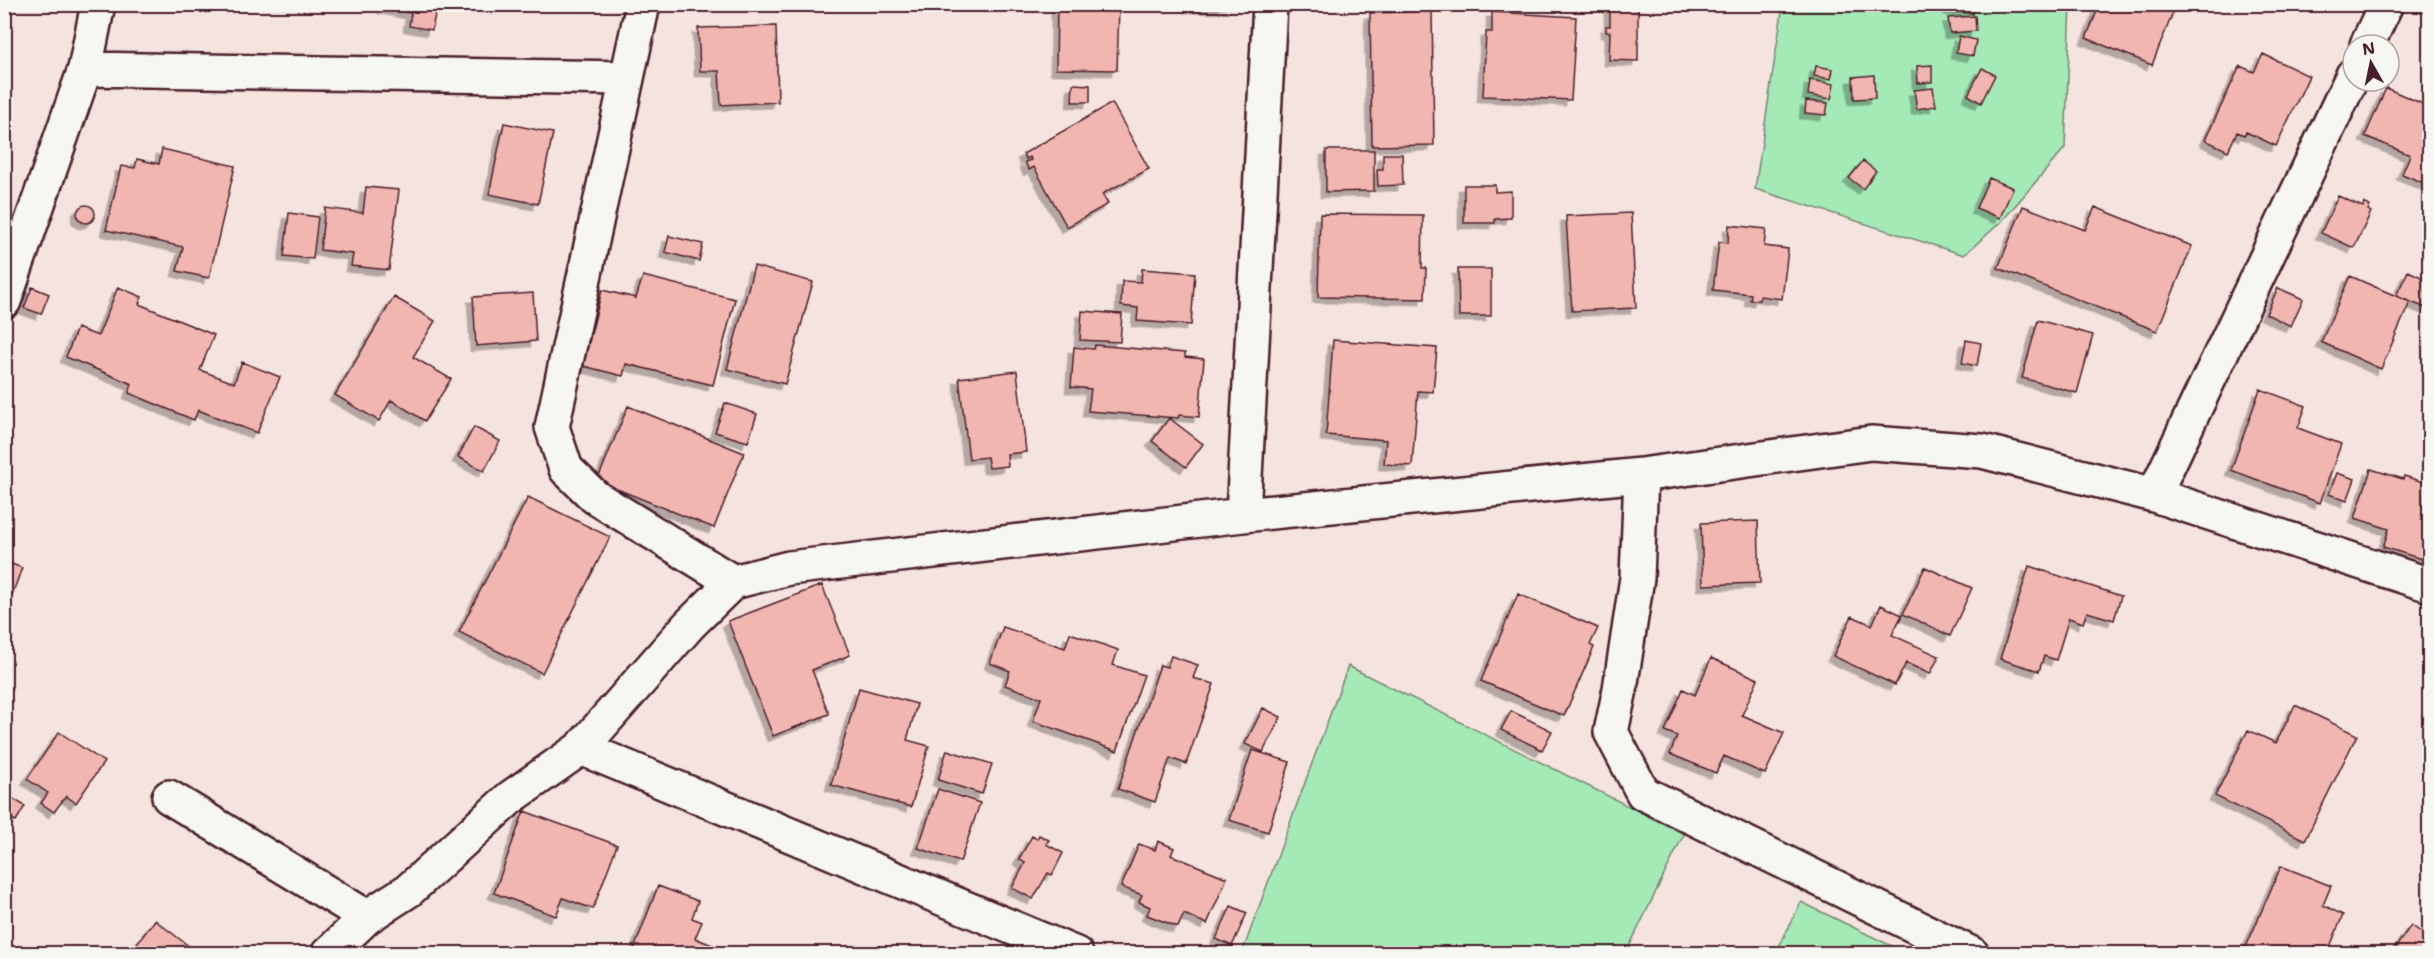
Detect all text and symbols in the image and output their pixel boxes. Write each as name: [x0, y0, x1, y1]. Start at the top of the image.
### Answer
north arrow: [2341, 33, 2401, 93]
text: N: [2361, 37, 2377, 60]

